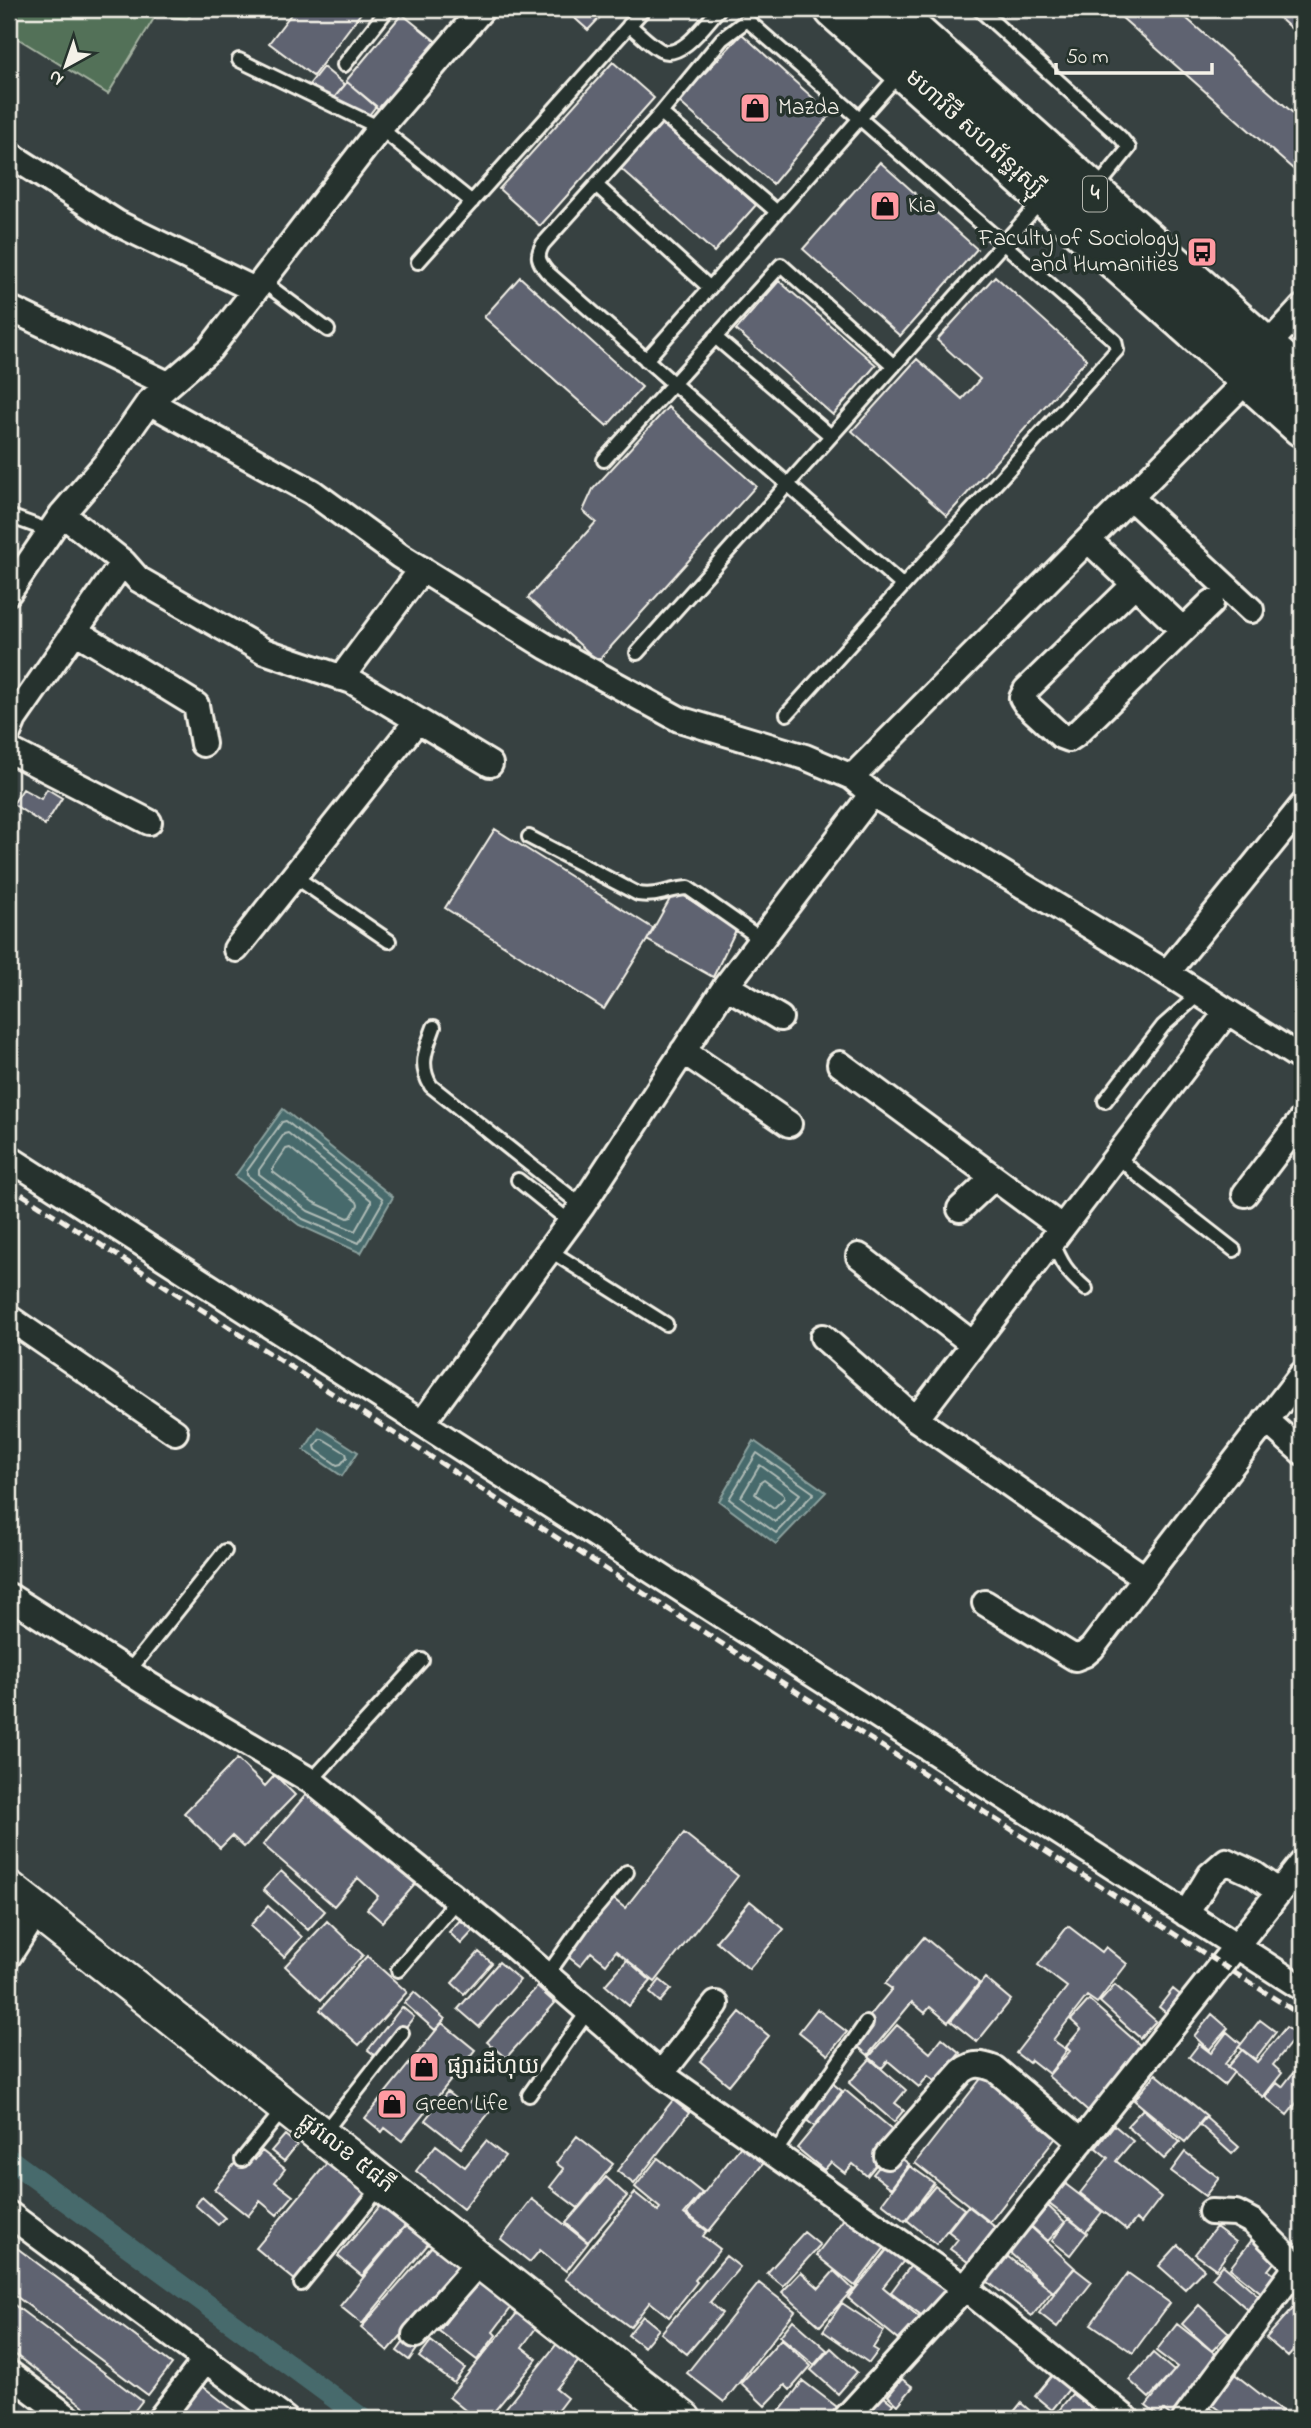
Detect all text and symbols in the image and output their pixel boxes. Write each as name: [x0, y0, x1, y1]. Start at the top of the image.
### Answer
north arrow: [32, 32, 102, 102]
scale bar: [1056, 32, 1211, 76]
text: 50 m: [1066, 43, 1109, 73]
street label: មហាវិថី សហព័ន្ធរុស្ស៊ី: [896, 62, 1051, 206]
text: N: [43, 63, 70, 92]
shop icon: Mazda: [738, 91, 772, 125]
place label: Mazda: [778, 92, 839, 125]
road number: 4: [1083, 176, 1107, 212]
shop icon: Kia: [868, 189, 902, 223]
place label: Kia: [908, 190, 936, 223]
place label: Faculty of Sociology and Humanities: [978, 223, 1179, 282]
bus stop icon: Faculty of Sociology and Humanities: [1185, 235, 1219, 269]
shop icon: ផ្សារដីហុយ: [407, 2050, 441, 2084]
place label: ផ្សារដីហុយ: [447, 2050, 540, 2084]
shop icon: Green Life: [375, 2087, 409, 2121]
place label: Green Life: [415, 2088, 509, 2121]
street label: ផ្លូវលេខ ៥៨ភី: [289, 2106, 401, 2204]

